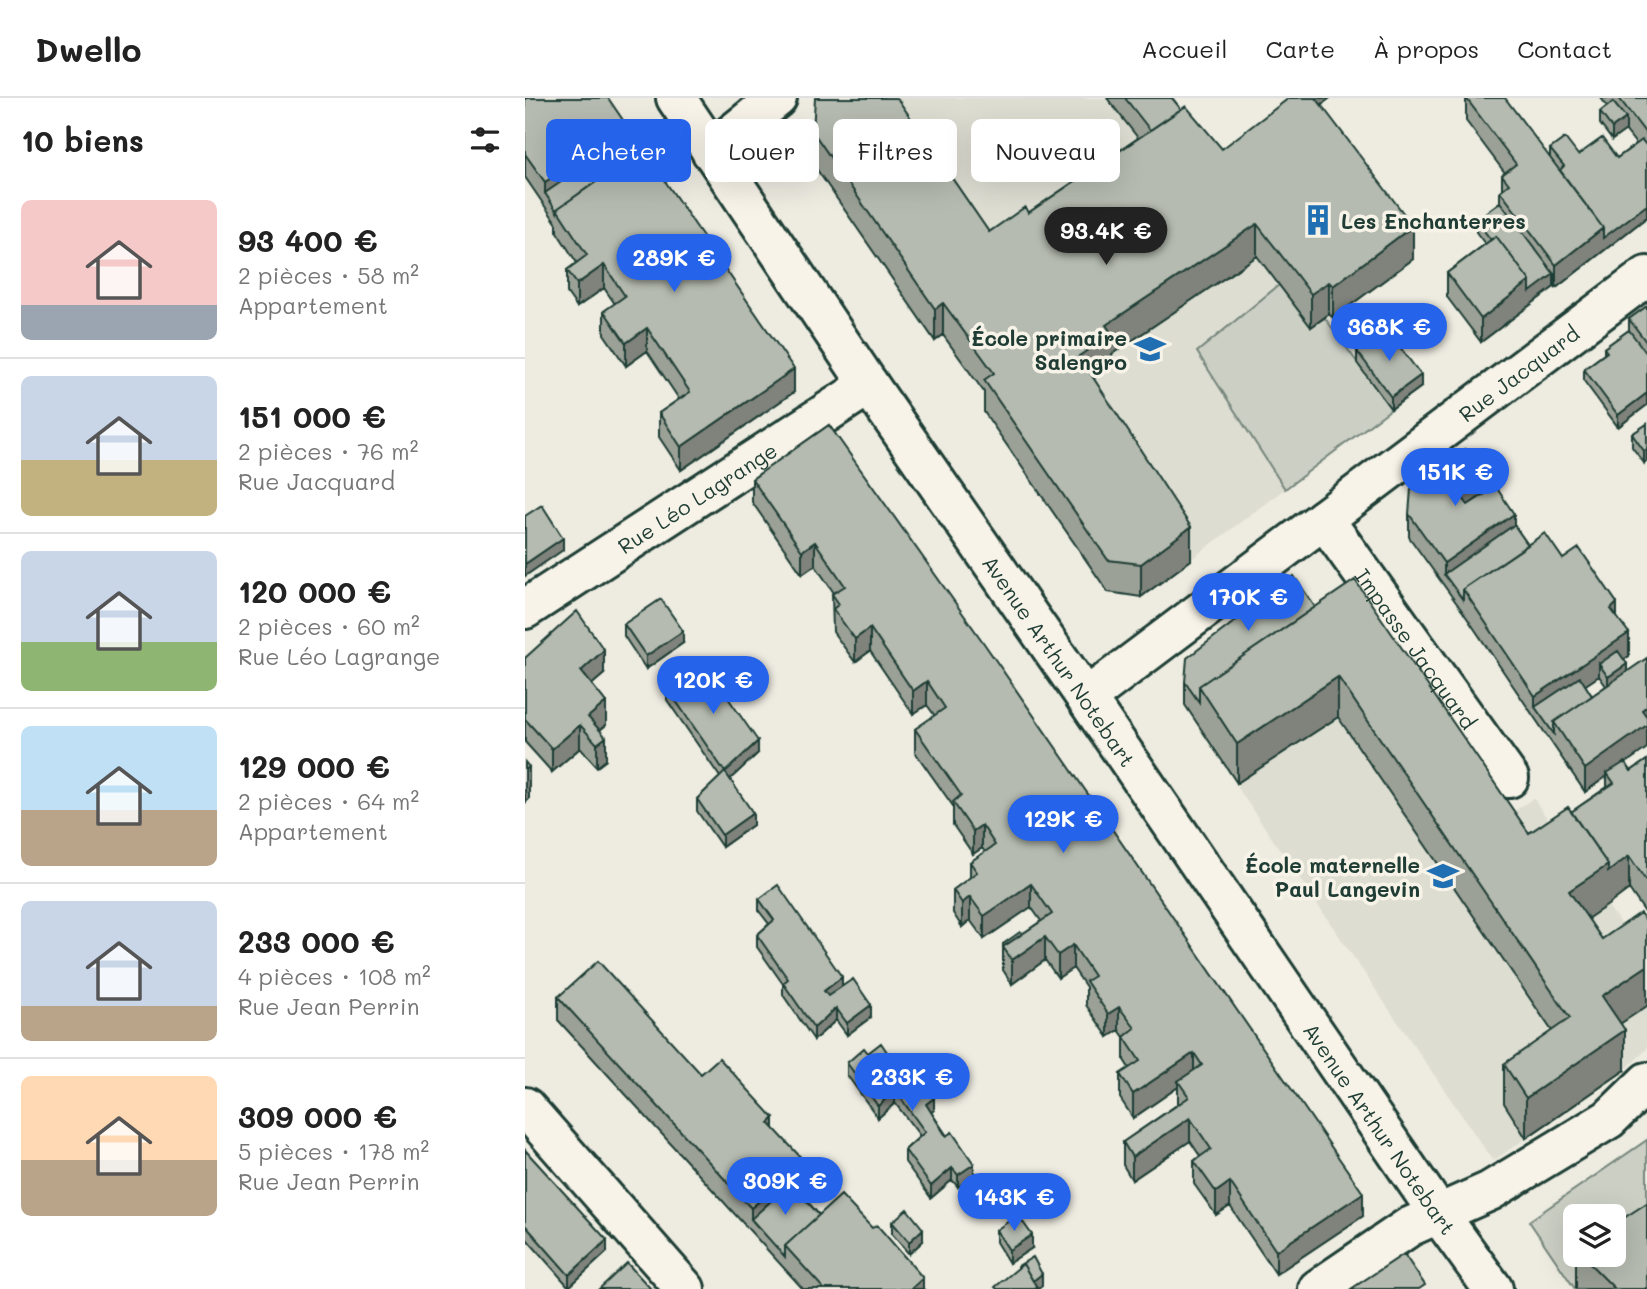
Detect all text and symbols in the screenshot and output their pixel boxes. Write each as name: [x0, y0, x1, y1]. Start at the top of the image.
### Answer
text: Dwello: [35, 27, 142, 70]
text: Accueil: [1141, 33, 1227, 64]
text: Carte: [1265, 33, 1335, 64]
text: À propos: [1373, 33, 1479, 64]
text: Contact: [1517, 33, 1612, 64]
chip: Acheter: [546, 119, 691, 182]
chip: Louer: [705, 119, 819, 182]
chip: Filtres: [833, 119, 957, 182]
chip: Nouveau: [971, 119, 1120, 182]
text: 10 biens: [21, 120, 144, 160]
icon: filters: [466, 121, 504, 159]
building icon: Les Enchanterres: [1301, 203, 1335, 237]
place label: Les Enchanterres: [1341, 207, 1526, 234]
pin: 93.4K €: [1041, 208, 1171, 267]
text: 93.4K €: [1060, 215, 1152, 245]
text: 93 400 €: [238, 220, 378, 260]
icon: home: [77, 228, 161, 312]
pin: 289K €: [617, 234, 731, 294]
text: 289K €: [632, 242, 716, 272]
text: 2 pièces · 58 m²: [238, 260, 419, 290]
text: Appartement: [238, 290, 388, 320]
pin: 368K €: [1332, 303, 1446, 363]
text: 368K €: [1347, 311, 1431, 341]
street label: Rue Jacquard: [1453, 319, 1584, 427]
place label: École primaire Salengro: [971, 324, 1127, 375]
school or university icon: École primaire Salengro: [1133, 332, 1167, 366]
text: 151 000 €: [238, 396, 386, 436]
icon: home: [77, 404, 161, 488]
street label: Rue Léo Lagrange: [612, 435, 782, 559]
text: 2 pièces · 76 m²: [238, 436, 418, 466]
pin: 151K €: [1398, 448, 1512, 508]
text: 151K €: [1417, 456, 1493, 486]
text: Rue Jacquard: [238, 466, 395, 496]
street label: Avenue Arthur Notebart: [977, 550, 1142, 771]
street label: Impasse Jacquard: [1350, 563, 1483, 734]
text: 120 000 €: [238, 571, 391, 611]
pin: 170K €: [1191, 574, 1305, 633]
icon: home: [77, 579, 161, 663]
text: 170K €: [1208, 581, 1288, 611]
text: 2 pièces · 60 m²: [238, 611, 420, 641]
text: Rue Léo Lagrange: [238, 641, 440, 671]
pin: 120K €: [656, 656, 770, 716]
text: 120K €: [673, 664, 753, 694]
text: 129 000 €: [238, 746, 390, 786]
icon: home: [77, 754, 161, 838]
text: 2 pièces · 64 m²: [238, 786, 419, 816]
pin: 129K €: [1006, 796, 1120, 855]
text: 129K €: [1024, 803, 1102, 833]
text: Appartement: [238, 816, 388, 846]
place label: École maternelle Paul Langevin: [1245, 851, 1420, 902]
school or university icon: École maternelle Paul Langevin: [1426, 859, 1460, 893]
text: 233 000 €: [238, 921, 395, 961]
icon: home: [77, 929, 161, 1013]
text: 4 pièces · 108 m²: [238, 961, 431, 991]
text: Rue Jean Perrin: [238, 991, 419, 1021]
street label: Avenue Arthur Notebart: [1298, 1017, 1462, 1239]
pin: 233K €: [855, 1054, 969, 1113]
text: 233K €: [871, 1061, 953, 1091]
text: 309 000 €: [238, 1096, 397, 1136]
icon: home: [77, 1104, 161, 1188]
text: 5 pièces · 178 m²: [238, 1136, 429, 1166]
pin: 309K €: [728, 1158, 842, 1217]
text: 309K €: [743, 1165, 827, 1195]
text: Rue Jean Perrin: [238, 1166, 419, 1196]
pin: 143K €: [957, 1174, 1071, 1233]
text: 143K €: [974, 1181, 1054, 1211]
map controls: [1563, 1204, 1626, 1267]
button: layers: [1563, 1204, 1626, 1267]

